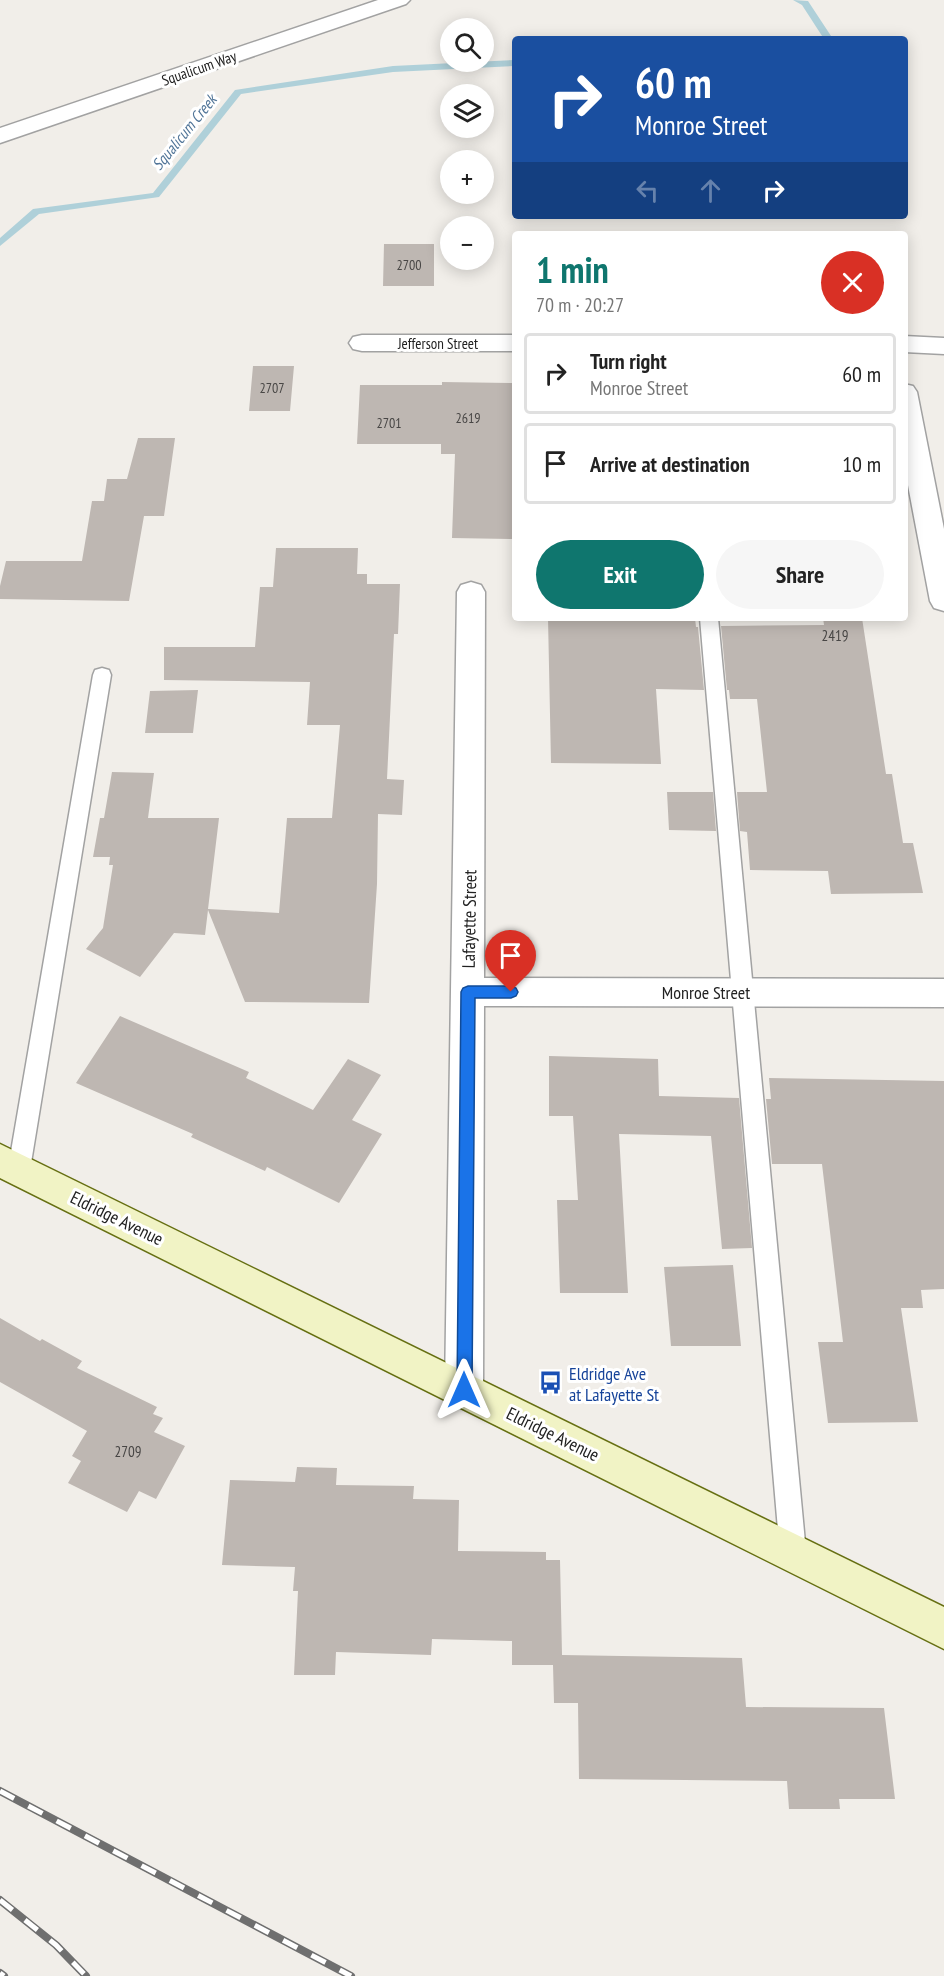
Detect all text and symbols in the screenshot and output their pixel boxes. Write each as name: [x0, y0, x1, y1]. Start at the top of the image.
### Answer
map controls: [440, 18, 494, 270]
button: search: [440, 18, 494, 72]
street label: Squalicum Way: [159, 46, 239, 90]
text: 60 m: [635, 55, 712, 110]
icon: right: [536, 60, 614, 138]
button: layers: [440, 84, 494, 138]
water label: Squalicum Creek: [147, 89, 222, 174]
text: Monroe Street: [635, 108, 768, 142]
button: +: [440, 150, 494, 204]
icon: left: [631, 174, 664, 207]
icon: ahead: [694, 174, 727, 207]
icon: right: [757, 174, 790, 207]
button: −: [440, 216, 494, 270]
text: 1 min: [536, 246, 609, 293]
button: close: [821, 251, 884, 314]
house number: 2700: [396, 256, 422, 274]
text: 70 m · 20:27: [536, 292, 624, 318]
street label: Jefferson Street: [397, 334, 478, 353]
text: Turn right: [590, 347, 667, 375]
icon: right: [539, 357, 572, 390]
text: 60 m: [842, 360, 881, 388]
text: Monroe Street: [590, 375, 688, 401]
house number: 2707: [259, 379, 285, 397]
house number: 2619: [455, 409, 481, 427]
house number: 2701: [376, 414, 402, 432]
icon: arrive: [539, 447, 572, 480]
text: Arrive at destination: [590, 450, 750, 478]
text: 10 m: [842, 450, 881, 478]
button: Exit: [536, 540, 704, 609]
button: Share: [716, 540, 884, 609]
house number: 2419: [821, 626, 849, 645]
street label: Lafayette Street: [457, 869, 481, 969]
pin: [485, 930, 536, 992]
icon: arrive: [494, 939, 527, 972]
street label: Monroe Street: [662, 981, 750, 1004]
street label: Eldridge Avenue: [67, 1186, 167, 1250]
position arrow: [432, 1358, 496, 1422]
place label: Eldridge Ave at Lafayette St: [569, 1362, 659, 1406]
bus stop icon: Eldridge Ave at Lafayette St: [538, 1370, 564, 1396]
street label: Eldridge Avenue: [503, 1402, 603, 1466]
house number: 2709: [114, 1442, 142, 1461]

